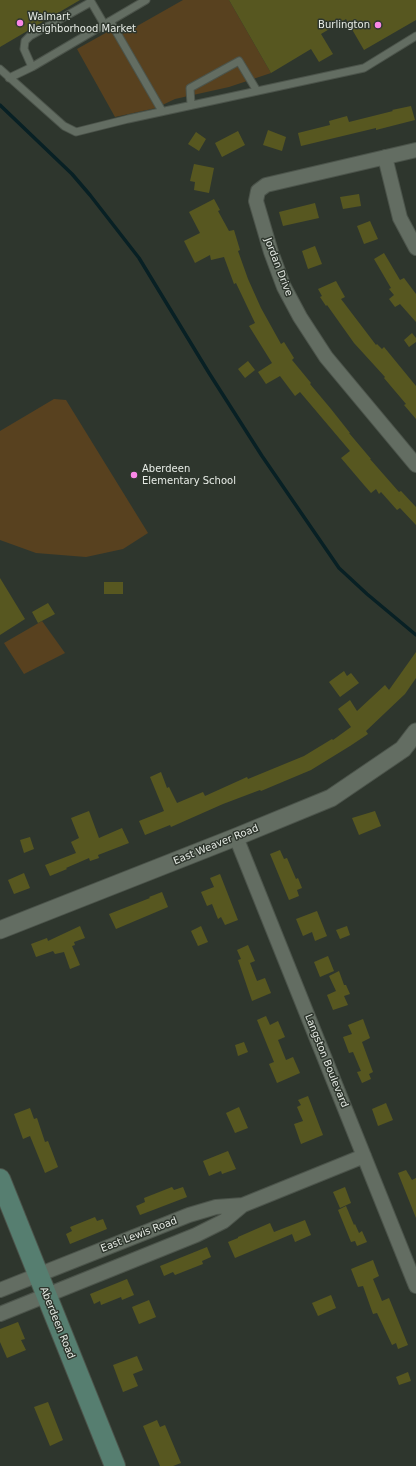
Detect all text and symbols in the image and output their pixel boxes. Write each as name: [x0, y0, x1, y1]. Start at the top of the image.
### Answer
place label: Walmart Neighborhood Market: [28, 11, 136, 34]
marker: Walmart Neighborhood Market: [15, 18, 25, 28]
place label: Burlington: [318, 19, 370, 31]
marker: Burlington: [373, 20, 383, 30]
street label: Jordan Drive: [261, 236, 295, 298]
place label: Aberdeen Elementary School: [142, 463, 236, 486]
marker: Aberdeen Elementary School: [129, 470, 139, 480]
street label: East Weaver Road: [172, 822, 260, 868]
street label: Langston Boulevard: [302, 1013, 350, 1109]
street label: East Lewis Road: [99, 1215, 179, 1255]
street label: Aberdeen Road: [37, 1285, 77, 1361]

